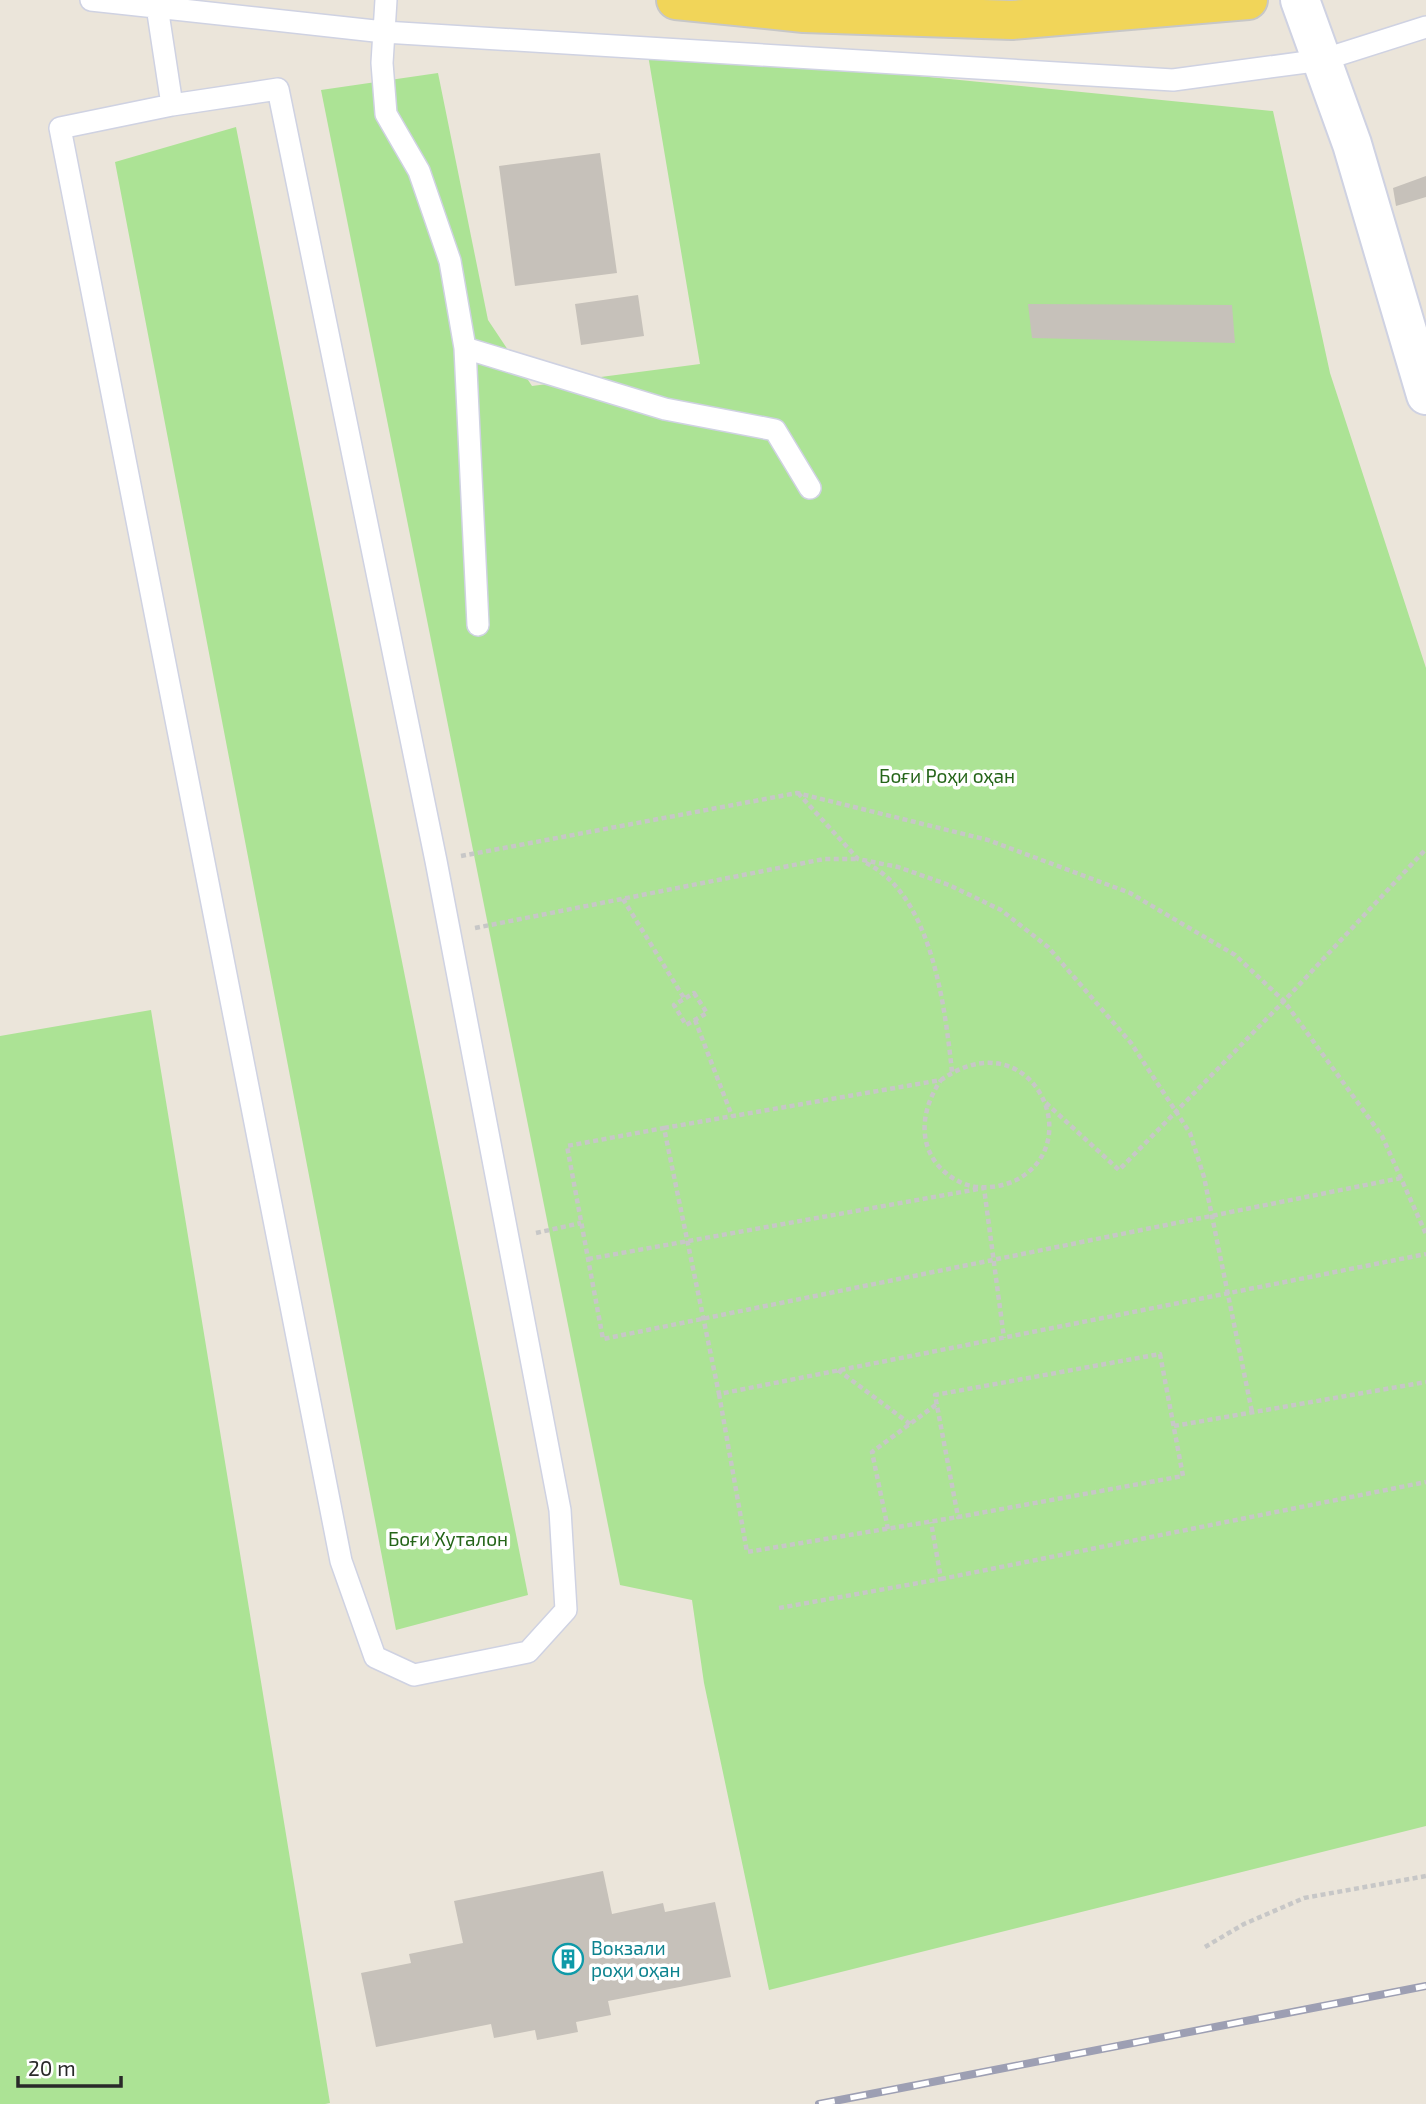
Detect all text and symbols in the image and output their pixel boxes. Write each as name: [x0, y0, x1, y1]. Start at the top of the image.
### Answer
park label: Боғи Роҳи оҳан: [879, 764, 1015, 787]
park label: Боғи Хуталон: [388, 1527, 508, 1551]
place label: Вокзали роҳи оҳан: [591, 1936, 681, 1981]
building icon: Вокзали роҳи оҳан: [551, 1942, 585, 1976]
scale bar: [18, 2044, 121, 2088]
text: 20 m: [28, 2055, 76, 2080]

